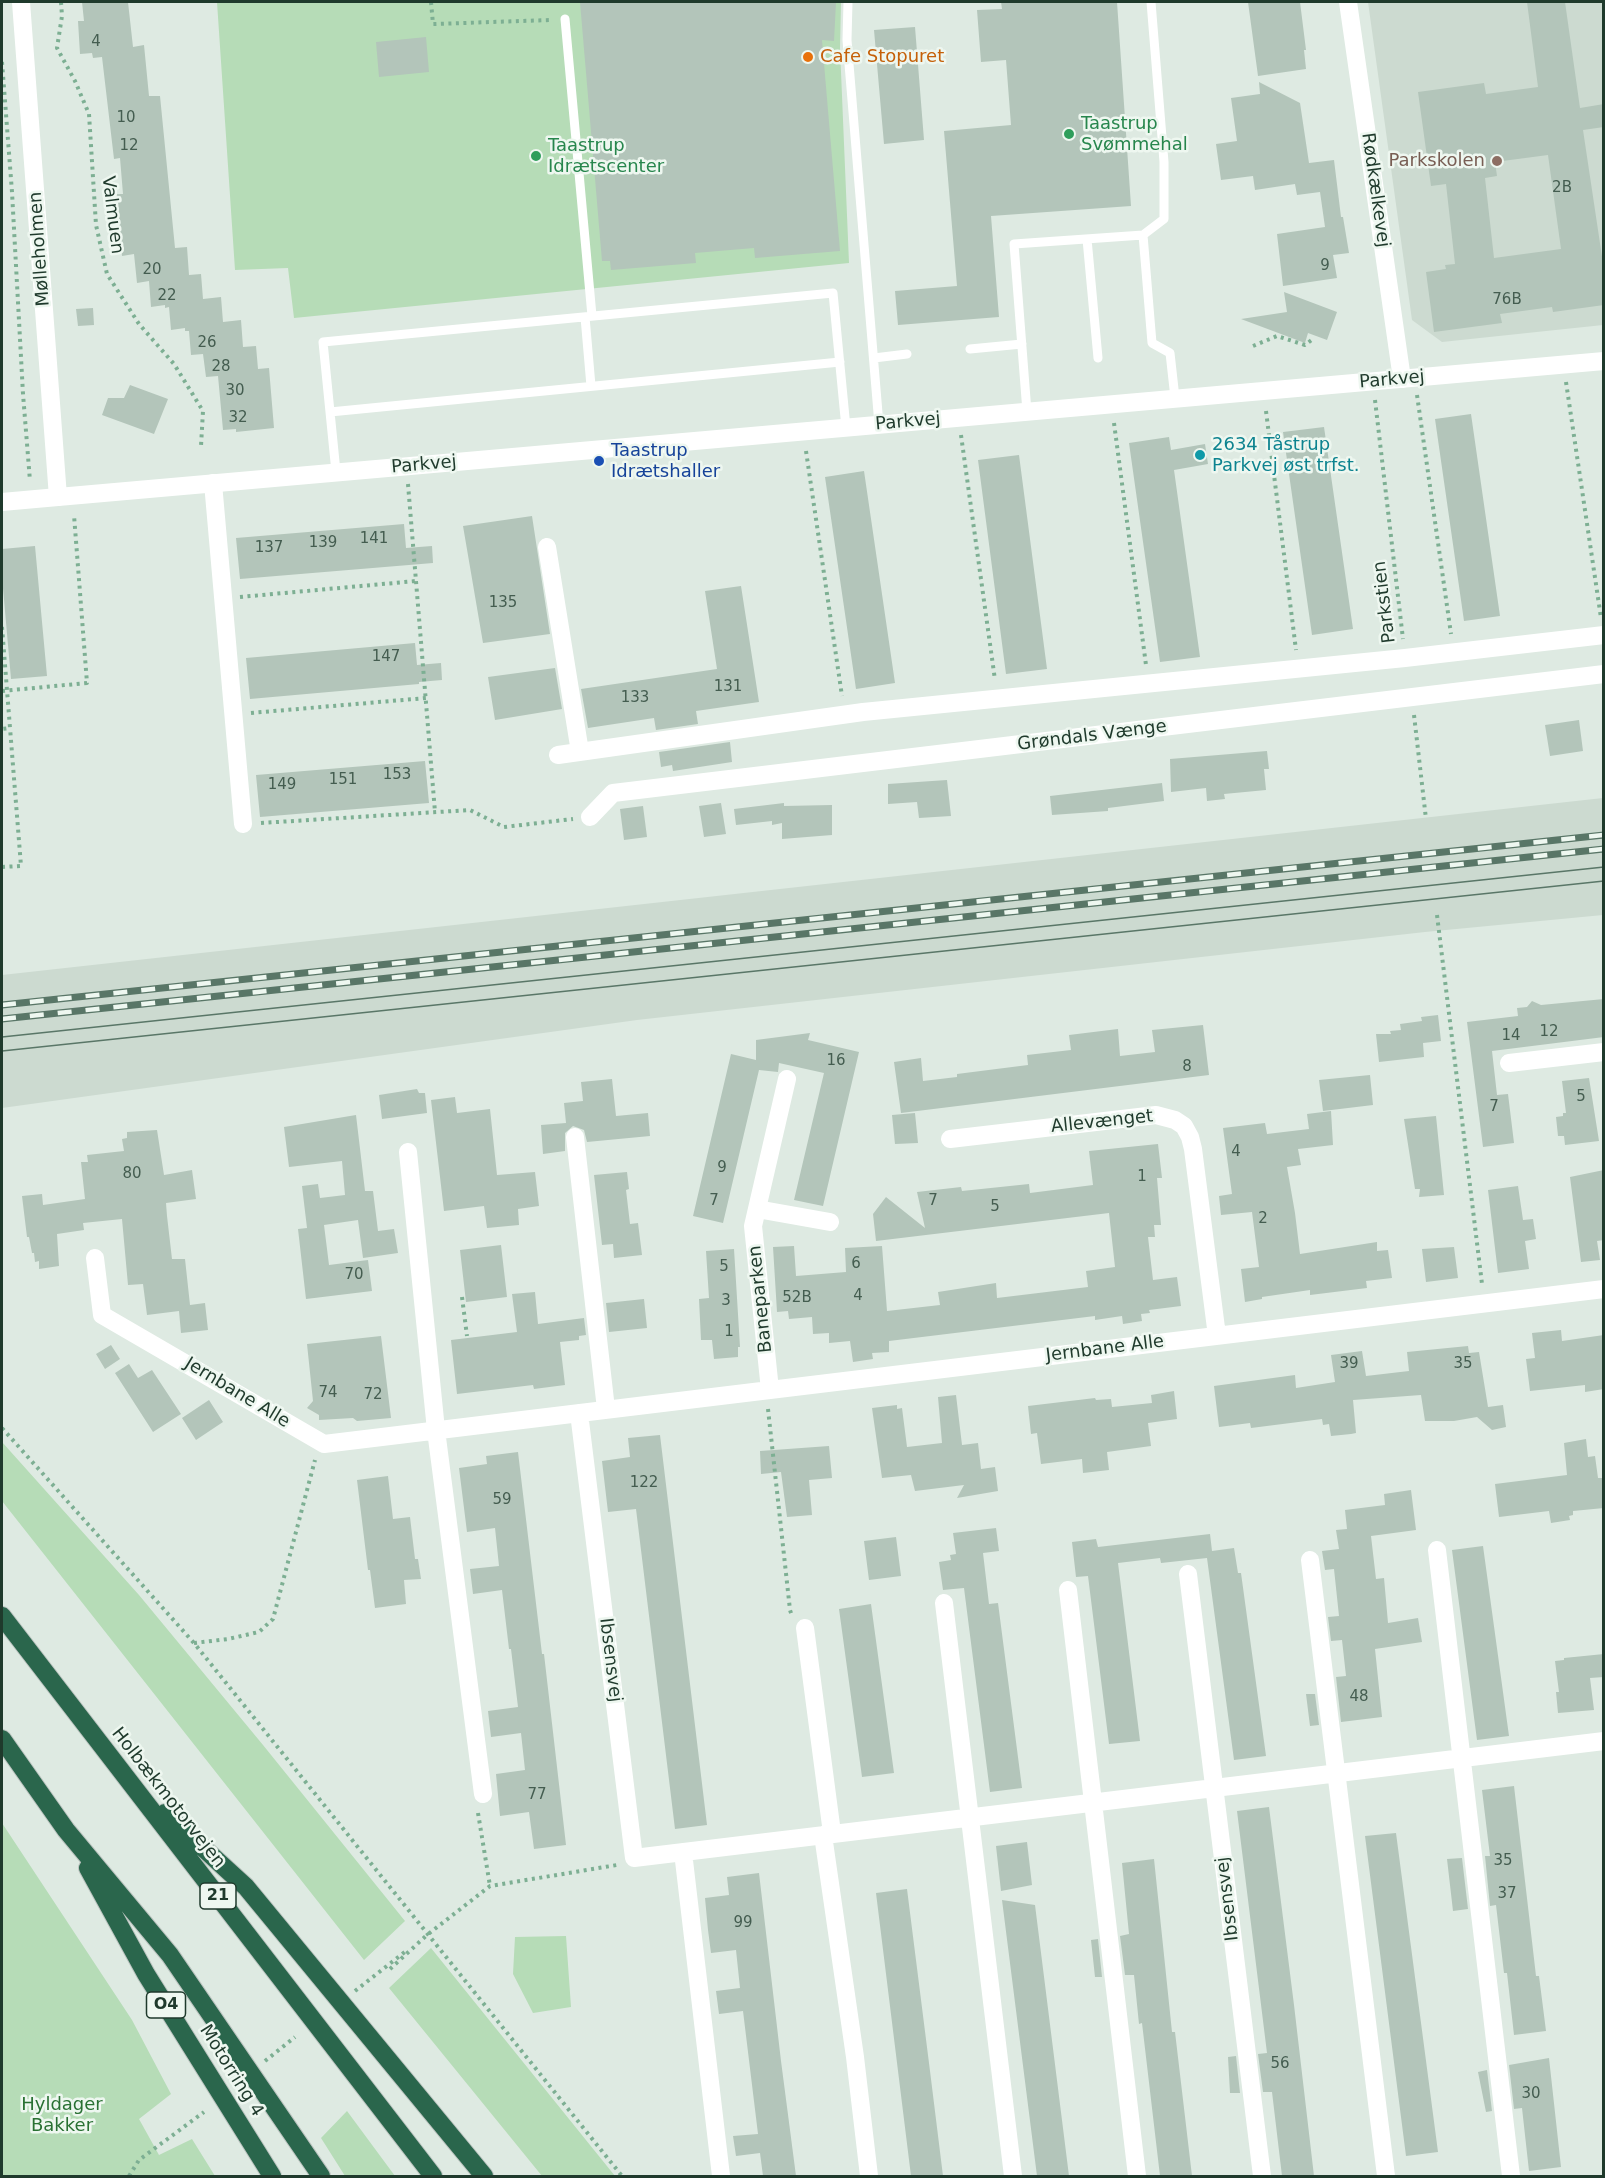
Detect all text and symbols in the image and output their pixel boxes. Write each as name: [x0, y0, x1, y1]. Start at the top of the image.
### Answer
house number: 4: [91, 33, 101, 51]
place label: Cafe Stopuret: [820, 46, 944, 68]
marker: Cafe Stopuret: [801, 50, 815, 64]
house number: 10: [116, 109, 136, 127]
place label: Taastrup Svømmehal: [1081, 113, 1188, 156]
marker: Taastrup Svømmehal: [1062, 127, 1076, 141]
street label: Rødkælkevej: [1356, 131, 1394, 249]
place label: Taastrup Idrætscenter: [548, 135, 664, 178]
house number: 12: [119, 137, 139, 155]
marker: Taastrup Idrætscenter: [529, 149, 543, 163]
place label: Parkskolen: [1388, 150, 1485, 172]
marker: Parkskolen: [1490, 154, 1504, 168]
street label: Valmuen: [97, 175, 127, 255]
house number: 2B: [1552, 179, 1572, 197]
street label: Mølleholmen: [25, 191, 55, 307]
house number: 9: [1320, 257, 1330, 275]
house number: 20: [142, 261, 162, 279]
house number: 22: [157, 287, 177, 305]
house number: 76B: [1492, 291, 1522, 309]
house number: 26: [197, 334, 217, 352]
house number: 28: [211, 358, 231, 376]
street label: Parkvej: [1358, 366, 1426, 394]
house number: 30: [225, 382, 245, 400]
street label: Parkvej: [874, 408, 942, 436]
house number: 32: [228, 409, 248, 427]
place label: 2634 Tåstrup Parkvej øst trfst.: [1212, 434, 1359, 476]
place label: Taastrup Idrætshaller: [611, 440, 720, 482]
marker: 2634 Tåstrup Parkvej øst trfst.: [1193, 448, 1207, 462]
street label: Parkvej: [390, 451, 458, 479]
marker: Taastrup Idrætshaller: [592, 454, 606, 468]
house number: 141: [360, 530, 388, 548]
house number: 139: [309, 534, 337, 552]
house number: 137: [255, 539, 283, 557]
street label: Parkstien: [1369, 560, 1401, 644]
house number: 135: [489, 594, 517, 612]
house number: 147: [372, 648, 400, 666]
house number: 131: [714, 678, 742, 696]
house number: 133: [621, 689, 649, 707]
street label: Grøndals Vænge: [1016, 716, 1168, 756]
house number: 153: [383, 766, 411, 784]
house number: 151: [329, 771, 357, 789]
house number: 149: [268, 776, 296, 794]
house number: 12: [1539, 1023, 1559, 1041]
house number: 14: [1501, 1027, 1521, 1045]
house number: 16: [826, 1052, 846, 1070]
house number: 8: [1182, 1058, 1192, 1076]
house number: 5: [1576, 1088, 1586, 1106]
house number: 7: [1489, 1098, 1499, 1116]
street label: Allevænget: [1050, 1106, 1154, 1138]
house number: 4: [1231, 1143, 1241, 1161]
house number: 9: [717, 1159, 727, 1177]
house number: 80: [122, 1165, 142, 1183]
house number: 1: [1137, 1168, 1147, 1186]
house number: 7: [709, 1192, 719, 1210]
house number: 7: [928, 1192, 938, 1210]
house number: 5: [990, 1198, 1000, 1216]
house number: 2: [1258, 1210, 1268, 1228]
street label: Baneparken: [745, 1244, 777, 1354]
house number: 6: [851, 1255, 861, 1273]
house number: 5: [719, 1258, 729, 1276]
house number: 70: [344, 1266, 364, 1284]
house number: 4: [853, 1287, 863, 1305]
house number: 52B: [782, 1289, 812, 1307]
house number: 3: [721, 1292, 731, 1310]
house number: 1: [724, 1323, 734, 1341]
street label: Jernbane Alle: [1045, 1331, 1165, 1367]
street label: Jernbane Alle: [180, 1353, 294, 1433]
house number: 39: [1339, 1355, 1359, 1373]
house number: 35: [1453, 1355, 1473, 1373]
house number: 74: [318, 1384, 338, 1402]
house number: 72: [363, 1386, 383, 1404]
house number: 122: [630, 1474, 658, 1492]
house number: 59: [492, 1491, 512, 1509]
street label: Ibsensvej: [594, 1617, 626, 1703]
house number: 48: [1349, 1688, 1369, 1706]
street label: Holbækmotorvejen: [106, 1723, 230, 1873]
house number: 77: [527, 1786, 547, 1804]
house number: 35: [1493, 1852, 1513, 1870]
street label: Ibsensvej: [1212, 1856, 1244, 1942]
road number: 21: [200, 1883, 236, 1909]
house number: 37: [1497, 1885, 1517, 1903]
house number: 99: [733, 1914, 753, 1932]
road number: O4: [146, 1992, 186, 2018]
street label: Motorring 4: [194, 2021, 268, 2121]
house number: 56: [1270, 2055, 1290, 2073]
house number: 30: [1521, 2085, 1541, 2103]
park label: Hyldager Bakker: [21, 2094, 103, 2136]

